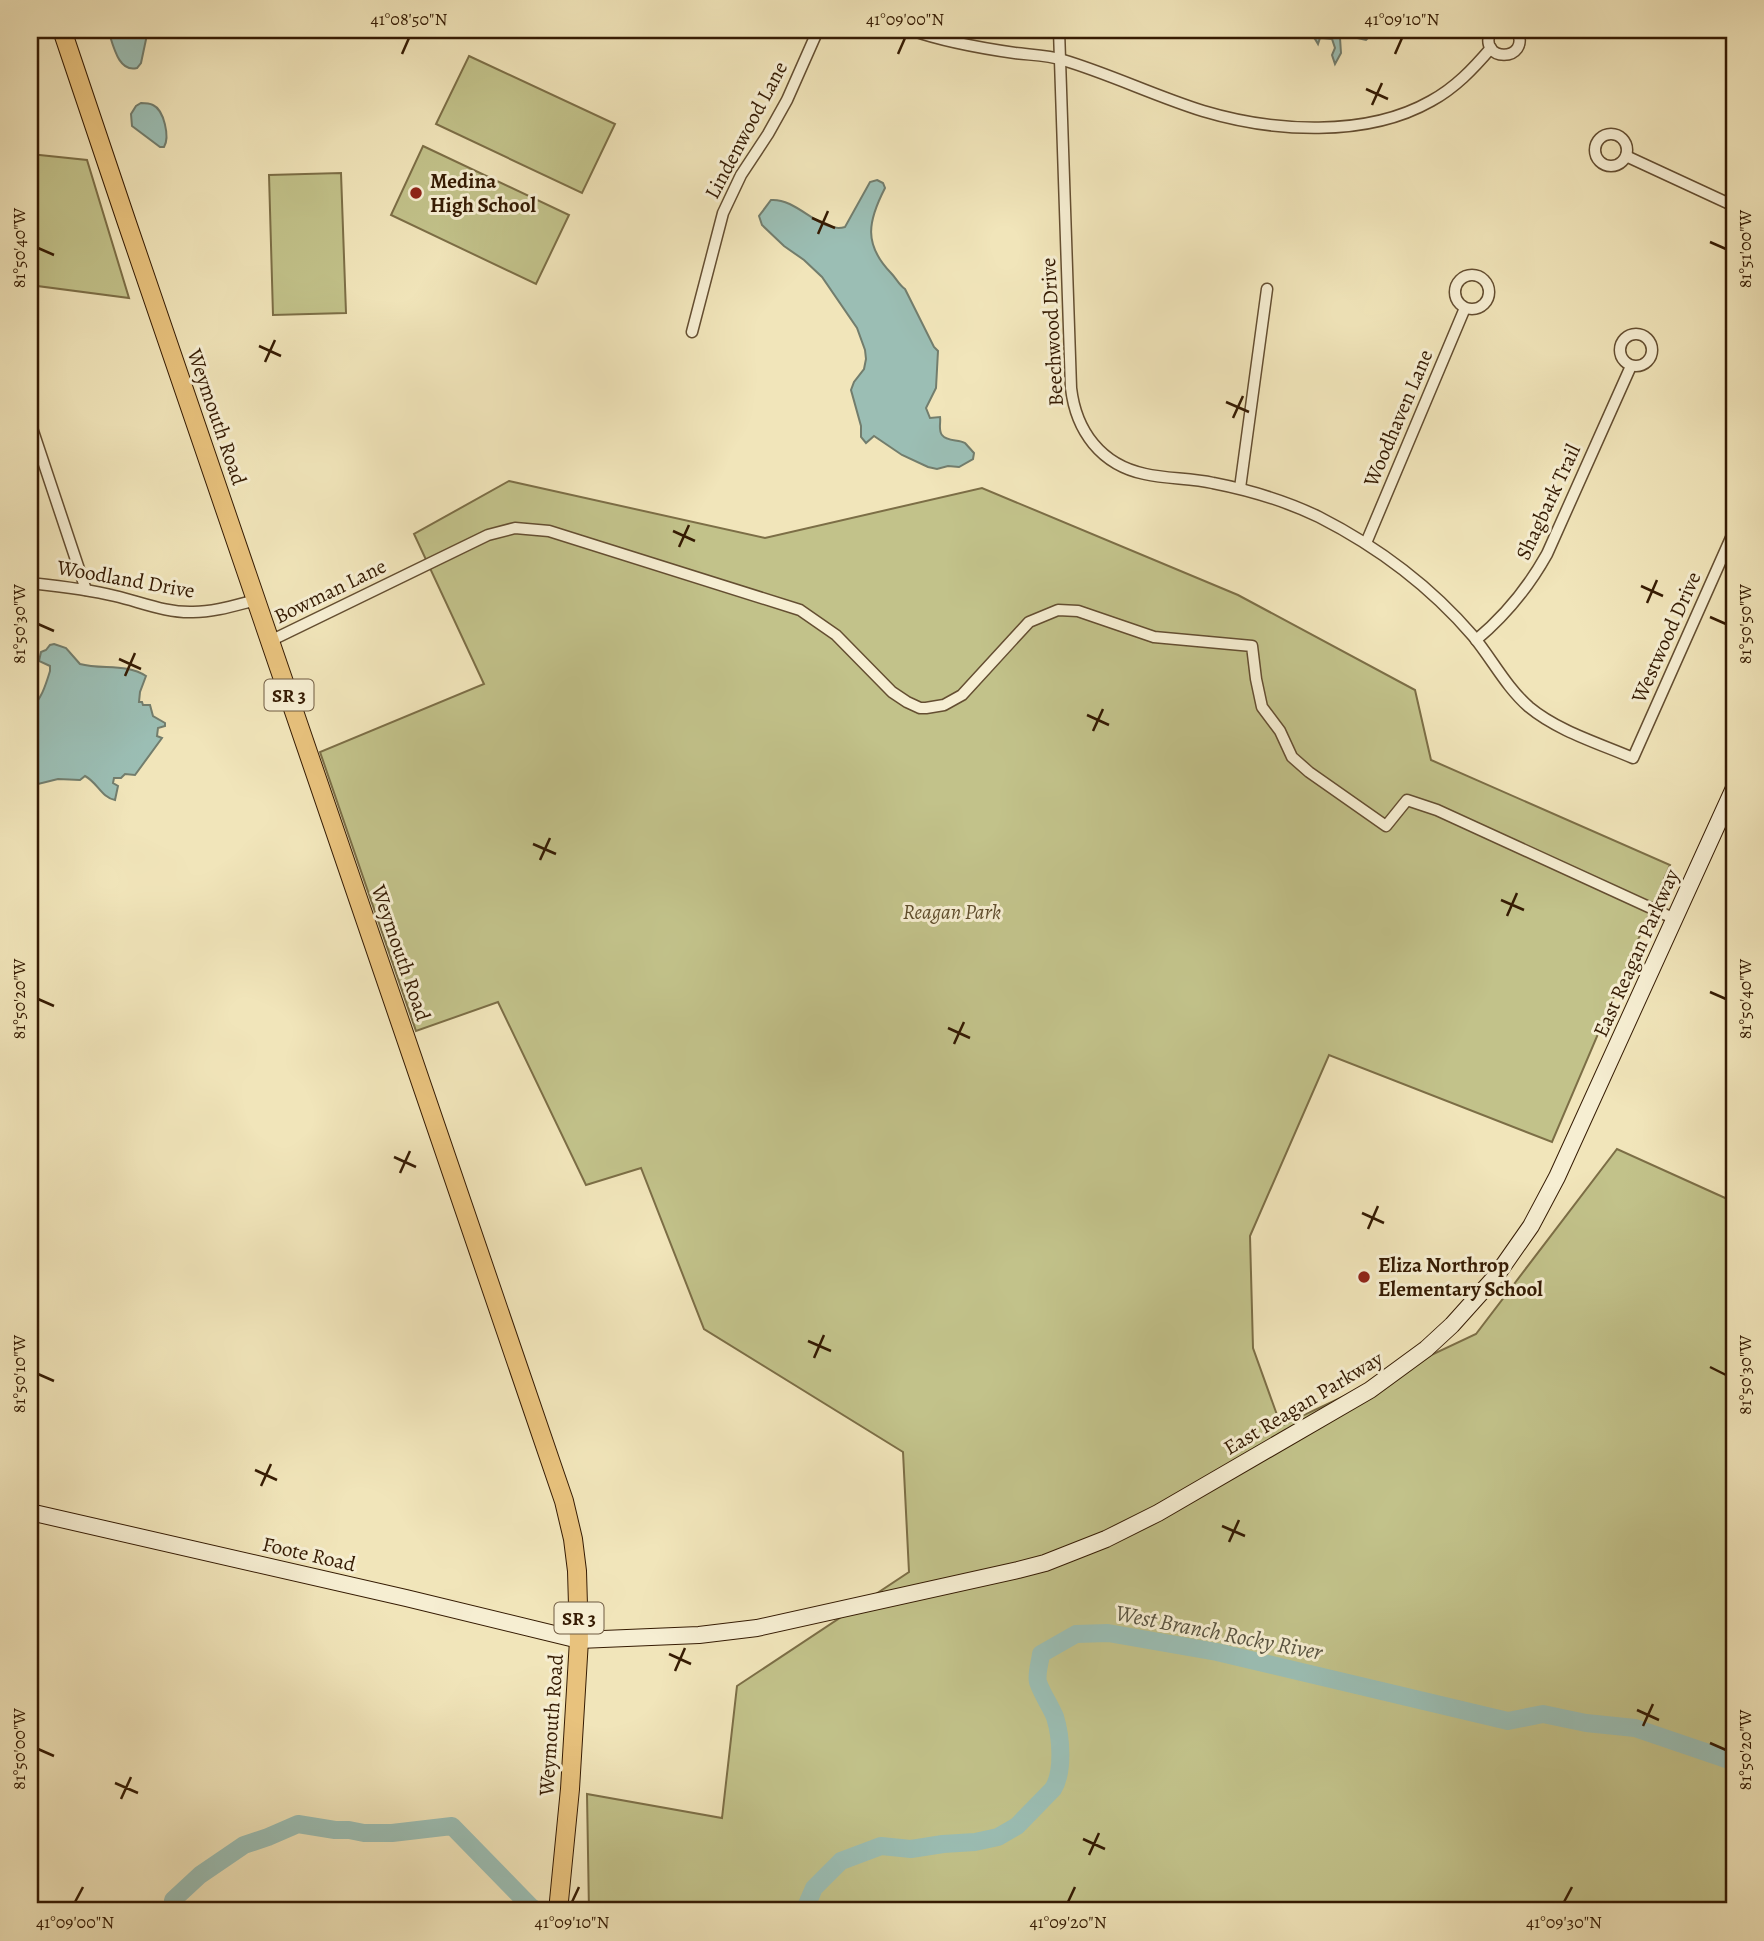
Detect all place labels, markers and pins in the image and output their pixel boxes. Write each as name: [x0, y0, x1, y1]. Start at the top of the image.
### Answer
place label: Medina High School: [430, 167, 536, 219]
marker: Medina High School: [408, 185, 424, 201]
place label: Eliza Northrop Elementary School: [1378, 1251, 1543, 1303]
marker: Eliza Northrop Elementary School: [1356, 1269, 1372, 1285]

